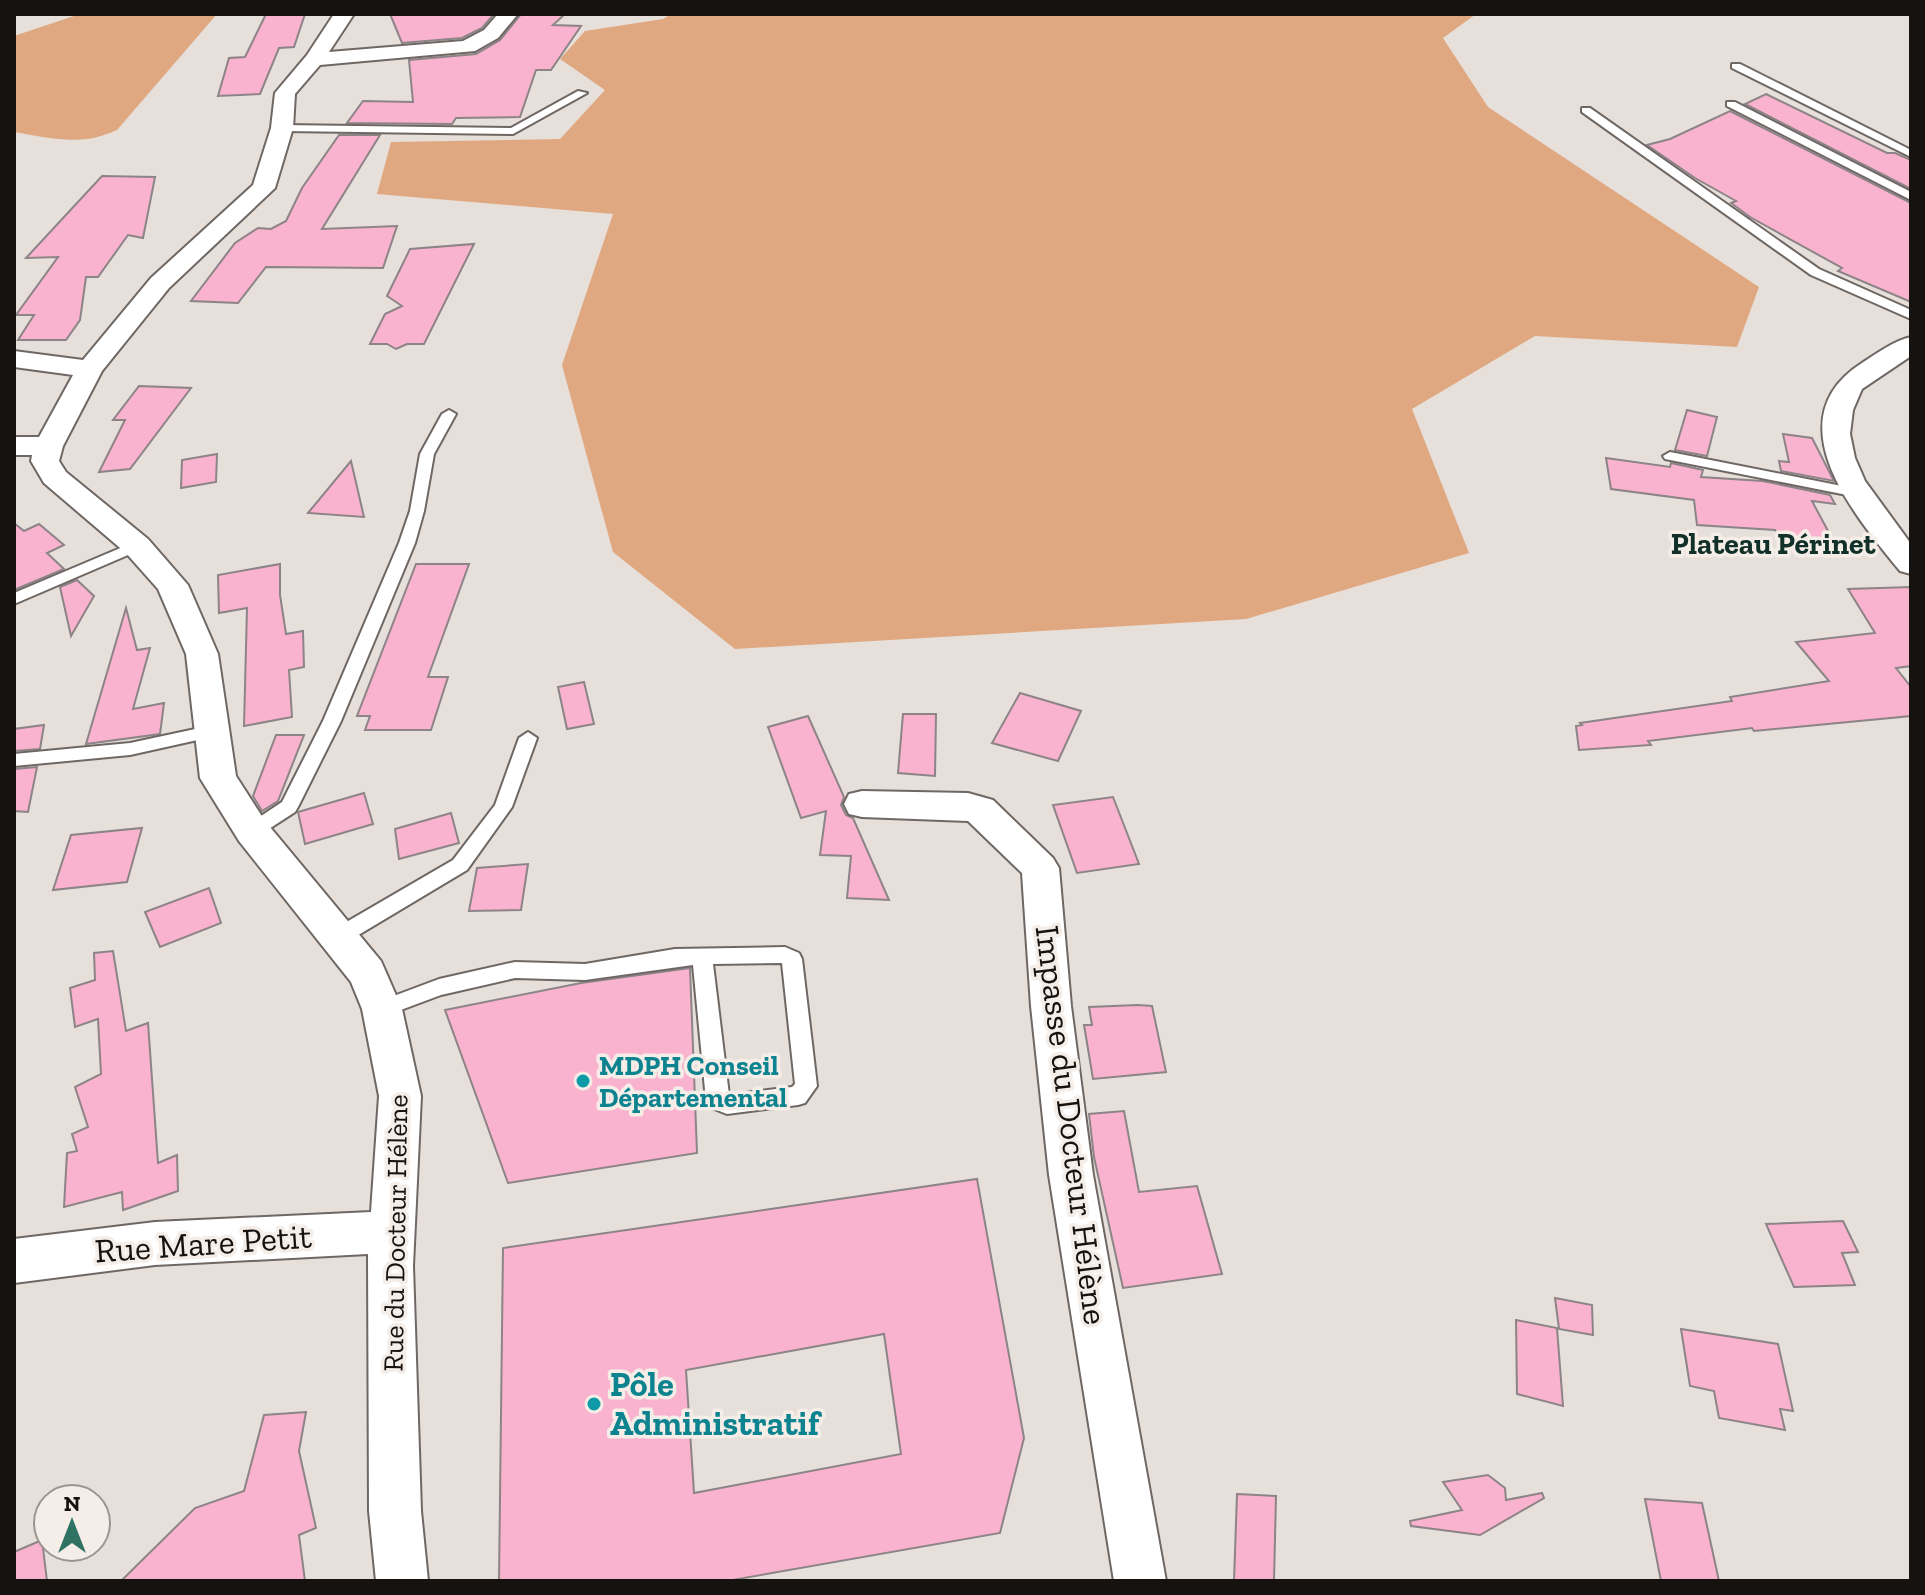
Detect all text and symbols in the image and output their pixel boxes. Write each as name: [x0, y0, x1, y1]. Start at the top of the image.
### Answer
district label: Plateau Périnet: [1671, 526, 1876, 562]
street label: Impasse du Docteur Hélène: [1027, 923, 1116, 1327]
place label: MDPH Conseil Départemental: [599, 1049, 787, 1114]
marker: MDPH Conseil Départemental: [574, 1072, 592, 1090]
street label: Rue du Docteur Hélène: [377, 1094, 414, 1372]
street label: Rue Mare Petit: [93, 1215, 313, 1272]
place label: Pôle Administratif: [610, 1364, 823, 1444]
marker: Pôle Administratif: [585, 1395, 603, 1413]
north arrow: [32, 1483, 112, 1563]
text: N: [64, 1490, 81, 1517]

